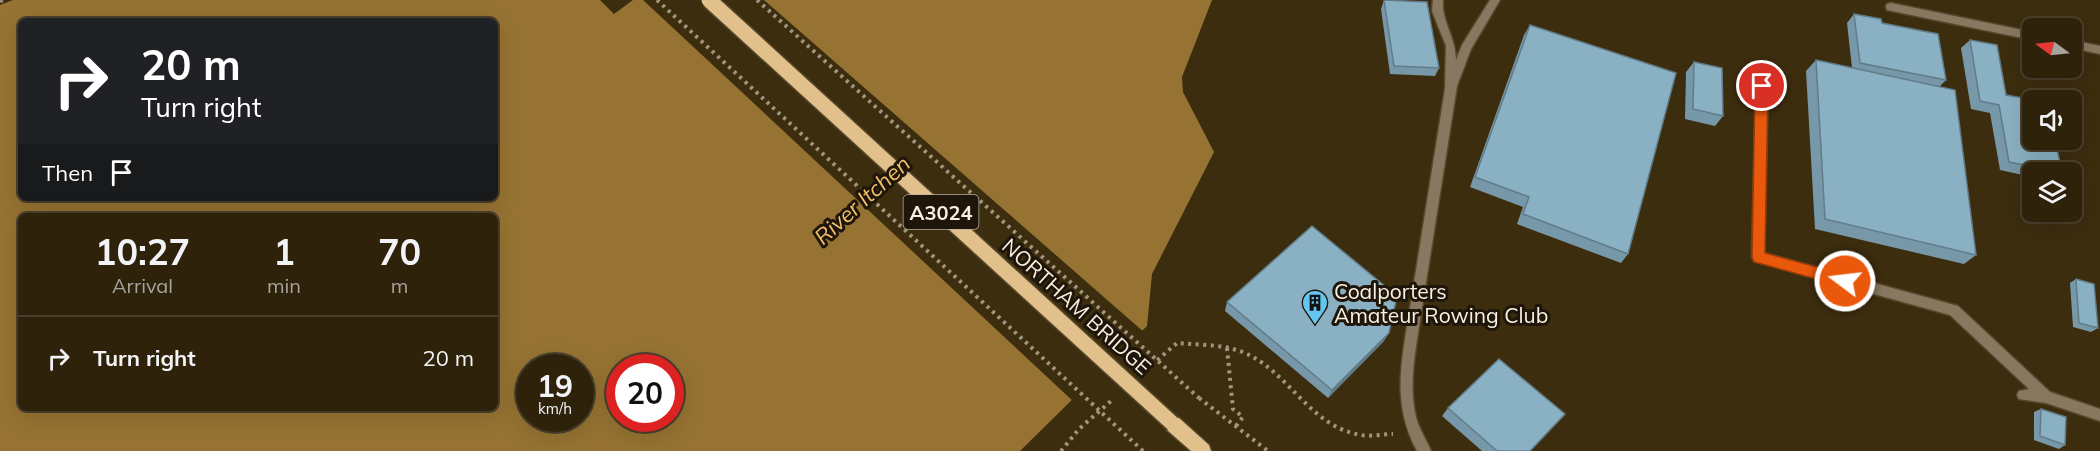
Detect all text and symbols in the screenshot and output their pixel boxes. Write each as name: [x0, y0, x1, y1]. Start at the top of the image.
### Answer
north arrow: [2022, 18, 2082, 78]
map controls: [2022, 18, 2082, 222]
text: 20 m: [141, 38, 241, 91]
icon: right: [42, 42, 120, 120]
pin: [1736, 60, 1787, 111]
icon: arrive: [1745, 69, 1778, 102]
text: Turn right: [141, 90, 261, 124]
button: sound: [2022, 90, 2082, 150]
water label: River Itchen: [808, 150, 916, 250]
icon: arrive: [105, 156, 138, 189]
text: Then: [42, 159, 93, 187]
button: layers: [2022, 162, 2082, 222]
road number: A3024: [904, 195, 978, 229]
text: 10:27: [95, 229, 190, 274]
text: 1: [273, 229, 295, 274]
text: 70: [378, 229, 421, 274]
street label: NORTHAM BRIDGE: [997, 232, 1157, 380]
position arrow: [1813, 249, 1877, 313]
text: Arrival: [112, 273, 173, 298]
text: min: [267, 273, 301, 298]
text: m: [391, 273, 408, 298]
place label: Coalporters Amateur Rowing Club: [1334, 278, 1548, 328]
building icon: Coalporters Amateur Rowing Club: [1300, 288, 1330, 326]
icon: right: [42, 342, 75, 375]
text: Turn right: [93, 344, 196, 372]
text: 20 m: [423, 344, 474, 372]
speed limit sign: 20: [606, 354, 684, 432]
text: 19: [537, 367, 573, 405]
text: km/h: [538, 399, 572, 418]

